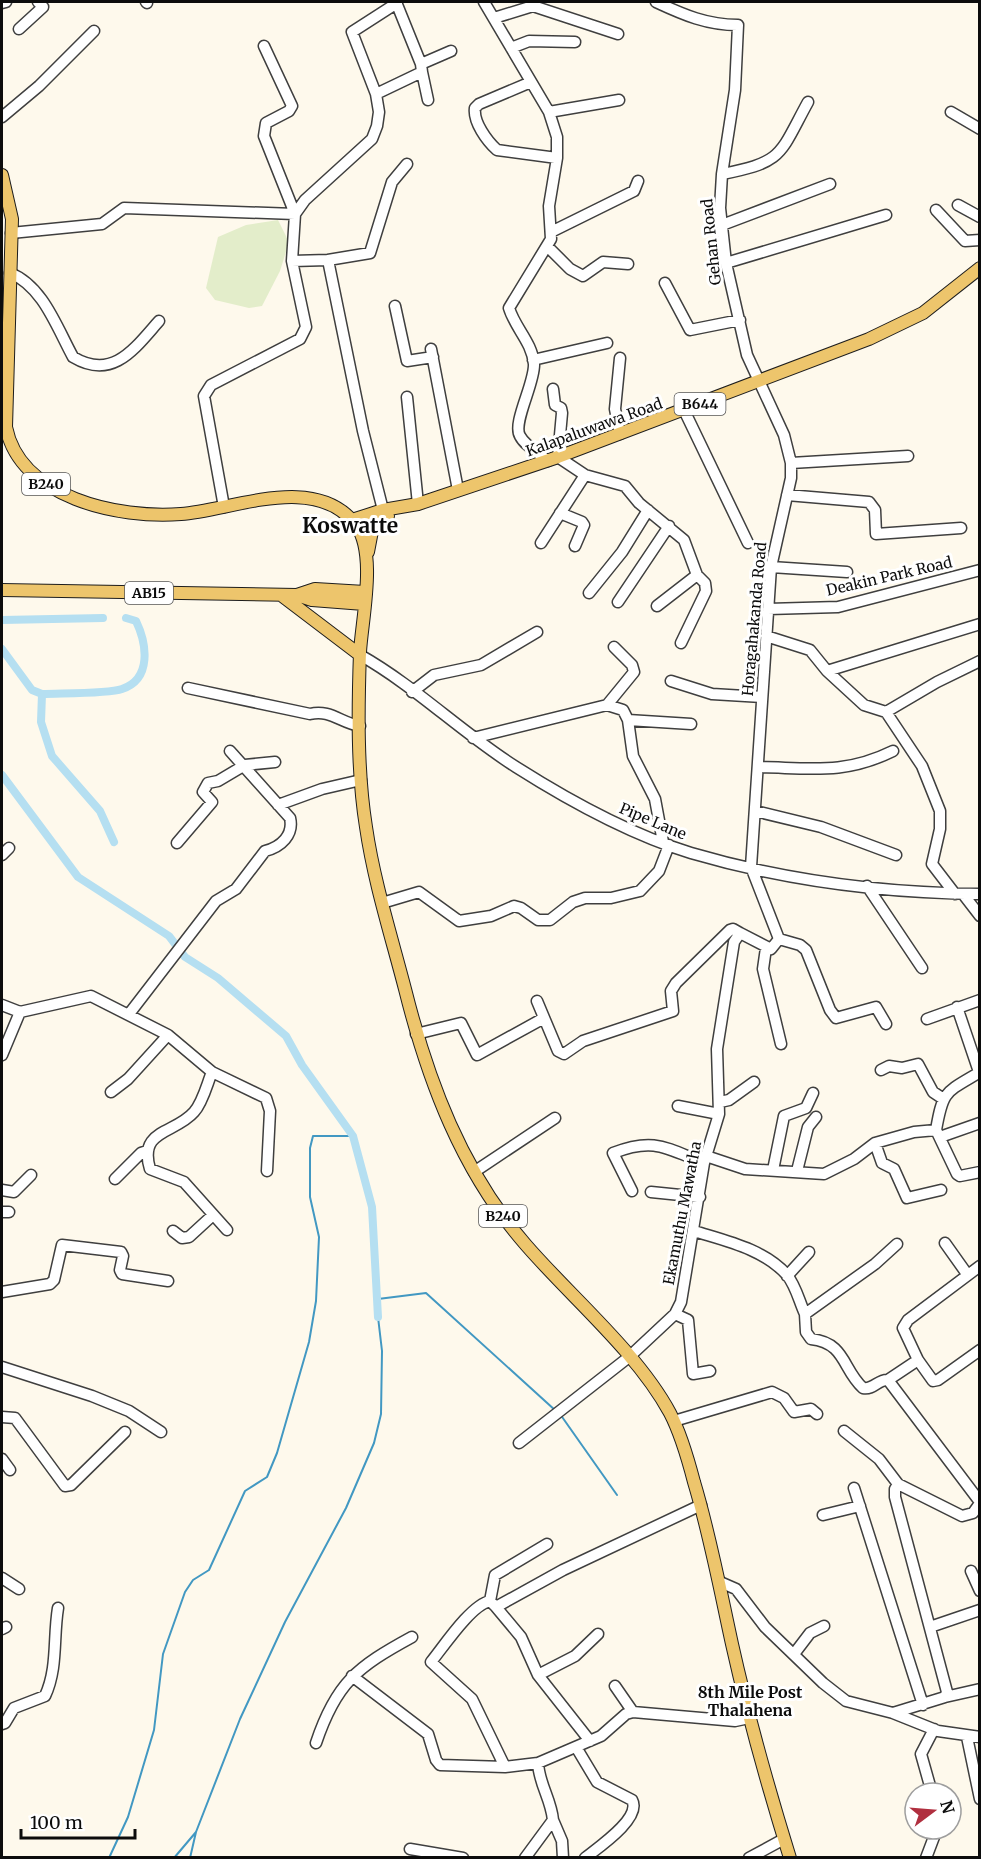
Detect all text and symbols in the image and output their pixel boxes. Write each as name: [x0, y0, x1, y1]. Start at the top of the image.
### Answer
street label: Gehan Road: [697, 198, 725, 286]
street label: Kalapaluwawa Road: [523, 393, 665, 461]
road number: B644: [674, 393, 726, 415]
road number: B240: [22, 473, 70, 495]
district label: Koswatte: [302, 512, 398, 539]
street label: Horagahakanda Road: [738, 541, 770, 697]
street label: Deakin Park Road: [824, 552, 954, 600]
road number: AB15: [125, 582, 173, 604]
street label: Pipe Lane: [617, 798, 689, 844]
street label: Ekamuthu Mawatha: [659, 1139, 705, 1287]
road number: B240: [479, 1205, 527, 1227]
district label: 8th Mile Post Thalahena: [698, 1682, 803, 1720]
north arrow: [903, 1781, 963, 1841]
text: N: [936, 1798, 959, 1816]
scale bar: [21, 1802, 135, 1840]
text: 100 m: [30, 1811, 83, 1834]

